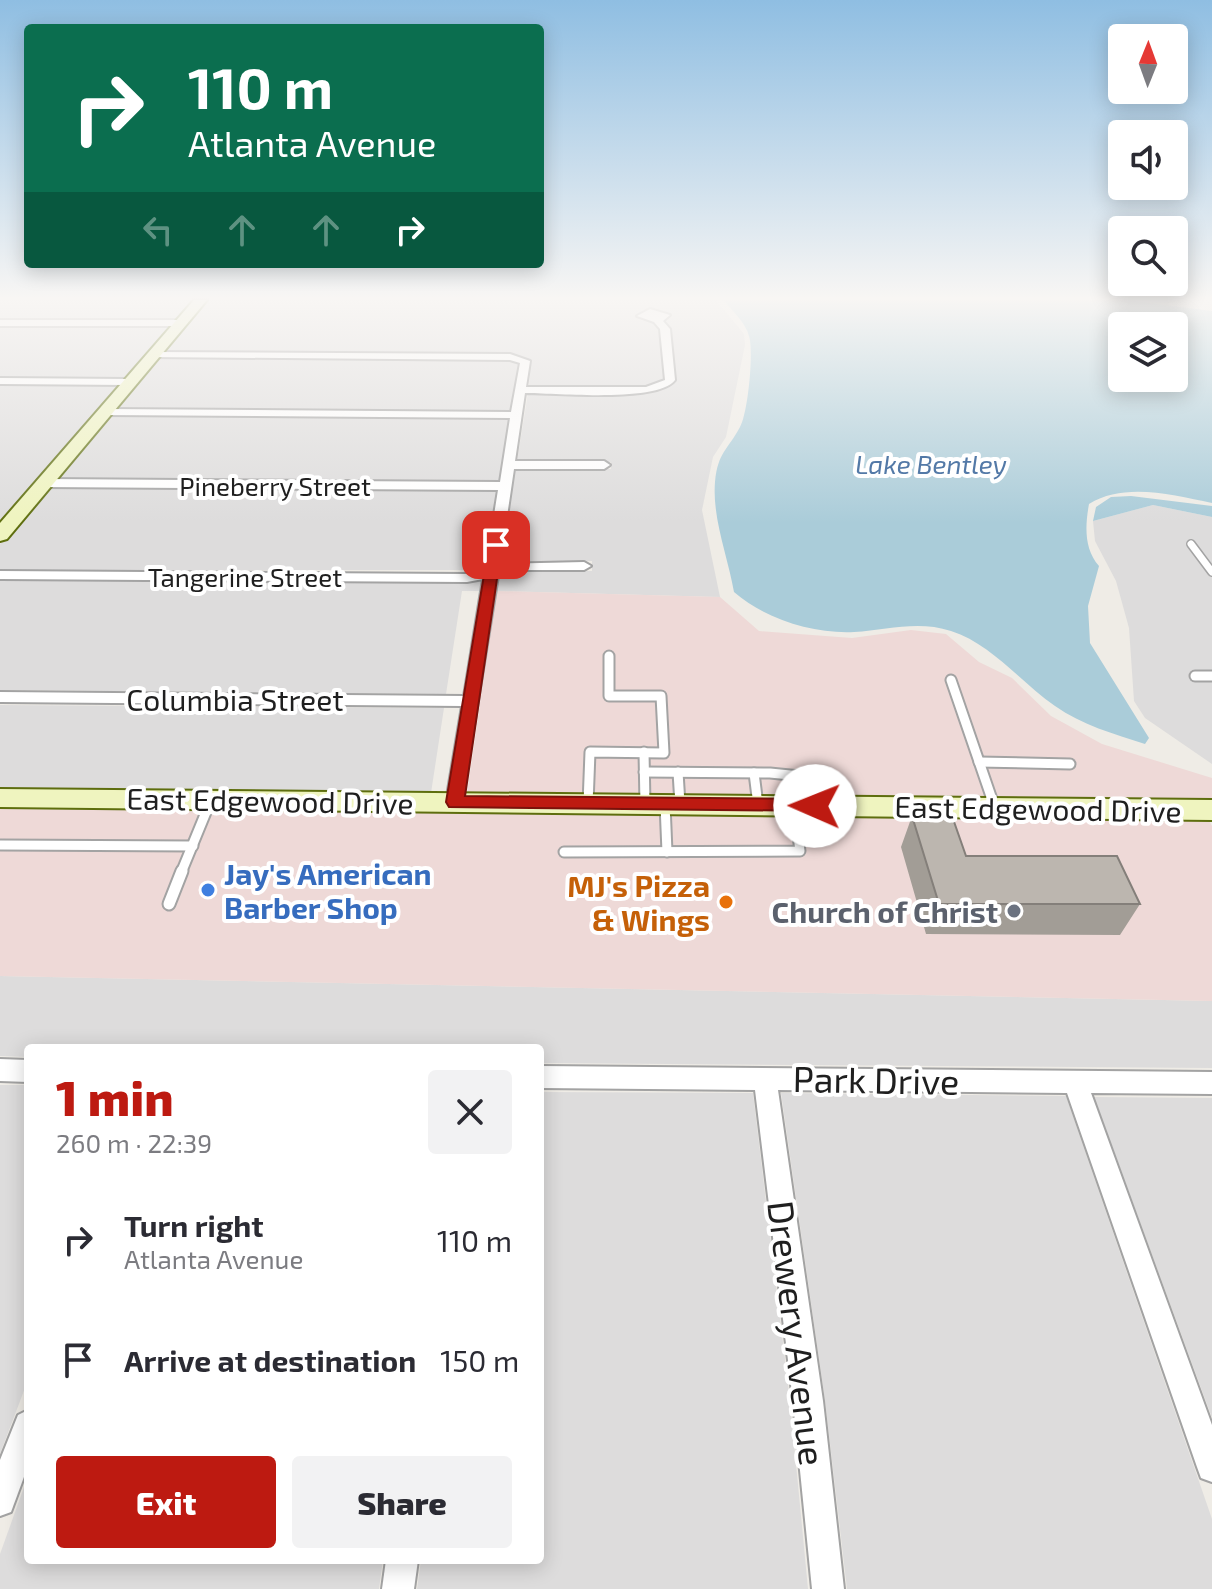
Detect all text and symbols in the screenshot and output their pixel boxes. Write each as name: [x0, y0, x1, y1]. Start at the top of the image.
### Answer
north arrow: [1108, 24, 1188, 104]
map controls: [1108, 24, 1188, 392]
text: 110 m: [188, 53, 333, 120]
icon: right: [56, 56, 160, 160]
button: sound: [1108, 120, 1188, 200]
text: Atlanta Avenue: [188, 121, 436, 164]
icon: left: [136, 208, 180, 252]
icon: ahead: [220, 208, 264, 252]
icon: ahead: [304, 208, 348, 252]
icon: right: [388, 208, 432, 252]
button: search: [1108, 216, 1188, 296]
button: layers: [1108, 312, 1188, 392]
water label: Lake Bentley: [855, 448, 1007, 480]
street label: Pineberry Street: [179, 470, 371, 501]
pin: [462, 511, 530, 579]
icon: arrive: [474, 523, 518, 567]
street label: Tangerine Street: [148, 561, 342, 592]
street label: Columbia Street: [126, 681, 344, 717]
position arrow: [773, 764, 857, 848]
street label: East Edgewood Drive: [126, 779, 414, 821]
street label: East Edgewood Drive: [894, 787, 1182, 829]
place label: Jay's American Barber Shop: [224, 855, 432, 925]
place label: MJ's Pizza & Wings: [567, 867, 710, 937]
marker: Jay's American Barber Shop: [199, 881, 217, 899]
marker: MJ's Pizza & Wings: [717, 893, 735, 911]
place label: Church of Christ: [772, 893, 998, 929]
marker: Church of Christ: [1005, 902, 1023, 920]
street label: Park Drive: [792, 1056, 960, 1102]
text: 1 min: [56, 1068, 174, 1126]
button: close: [428, 1070, 512, 1154]
text: 260 m · 22:39: [56, 1127, 212, 1158]
street label: Drewery Avenue: [760, 1198, 836, 1468]
text: Turn right: [124, 1207, 264, 1243]
icon: right: [56, 1218, 100, 1262]
text: 110 m: [437, 1222, 512, 1258]
text: Atlanta Avenue: [124, 1243, 303, 1274]
icon: arrive: [56, 1338, 100, 1382]
text: Arrive at destination: [124, 1342, 416, 1378]
text: 150 m: [440, 1342, 519, 1378]
button: Exit: [56, 1456, 276, 1548]
button: Share: [292, 1456, 512, 1548]

